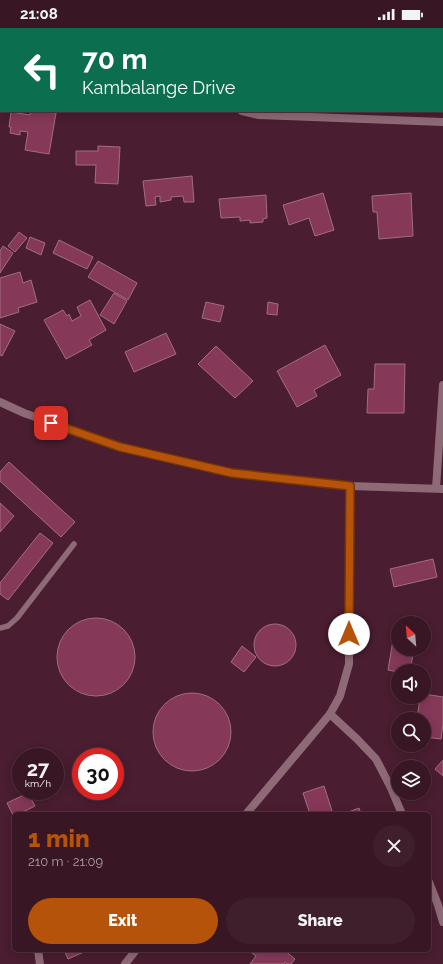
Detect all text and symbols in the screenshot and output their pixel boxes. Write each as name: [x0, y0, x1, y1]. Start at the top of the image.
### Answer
text: 21:08: [20, 5, 58, 23]
text: 70 m: [82, 43, 148, 76]
icon: left: [16, 44, 68, 96]
text: Kambalange Drive: [82, 77, 235, 98]
pin: [34, 406, 68, 440]
icon: arrive: [40, 412, 62, 434]
position arrow: [328, 613, 370, 655]
north arrow: [391, 616, 431, 656]
map controls: [391, 616, 431, 800]
button: sound: [391, 664, 431, 704]
button: search: [391, 712, 431, 752]
speed limit sign: 30: [72, 748, 124, 800]
text: 27: [27, 757, 49, 781]
button: layers: [391, 760, 431, 800]
text: km/h: [25, 778, 51, 789]
text: 1 min: [28, 824, 90, 853]
button: close: [373, 825, 415, 867]
text: 210 m · 21:09: [28, 854, 103, 869]
button: Exit: [28, 898, 218, 944]
button: Share: [226, 898, 415, 944]

